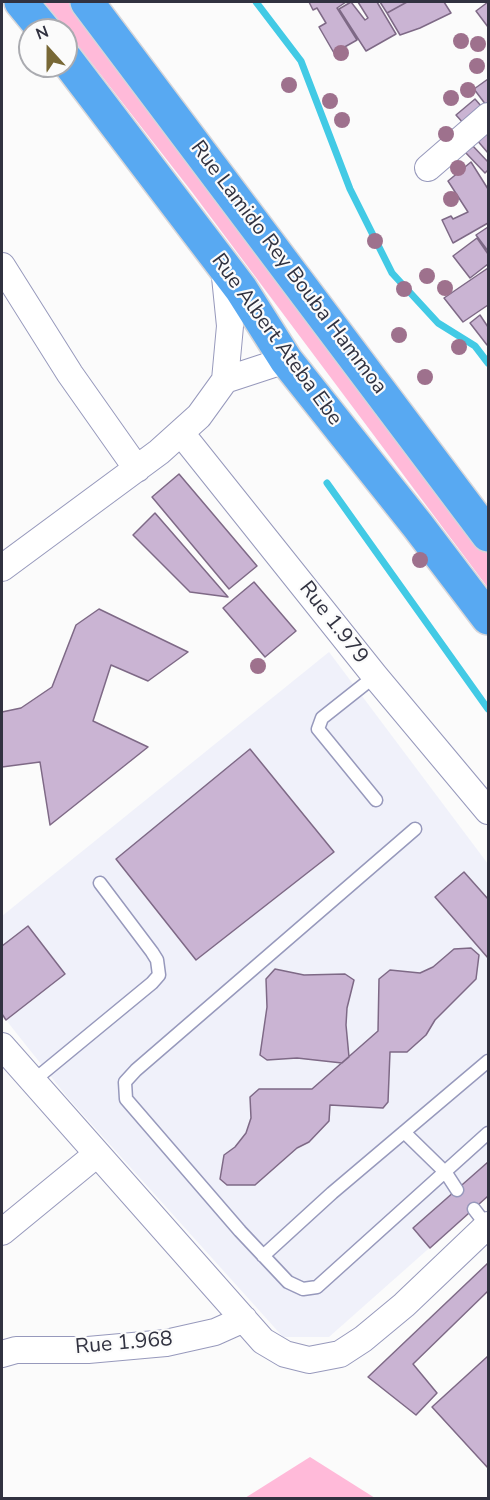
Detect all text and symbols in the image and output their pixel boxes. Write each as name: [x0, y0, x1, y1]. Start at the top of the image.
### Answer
north arrow: [18, 18, 78, 78]
text: N: [33, 21, 52, 45]
street label: Rue Lamido Rey Bouba Hammoa: [185, 136, 391, 400]
street label: Rue Albert Ateba Ebe: [205, 249, 347, 431]
street label: Rue 1.979: [293, 577, 373, 669]
street label: Rue 1.968: [74, 1327, 174, 1361]

